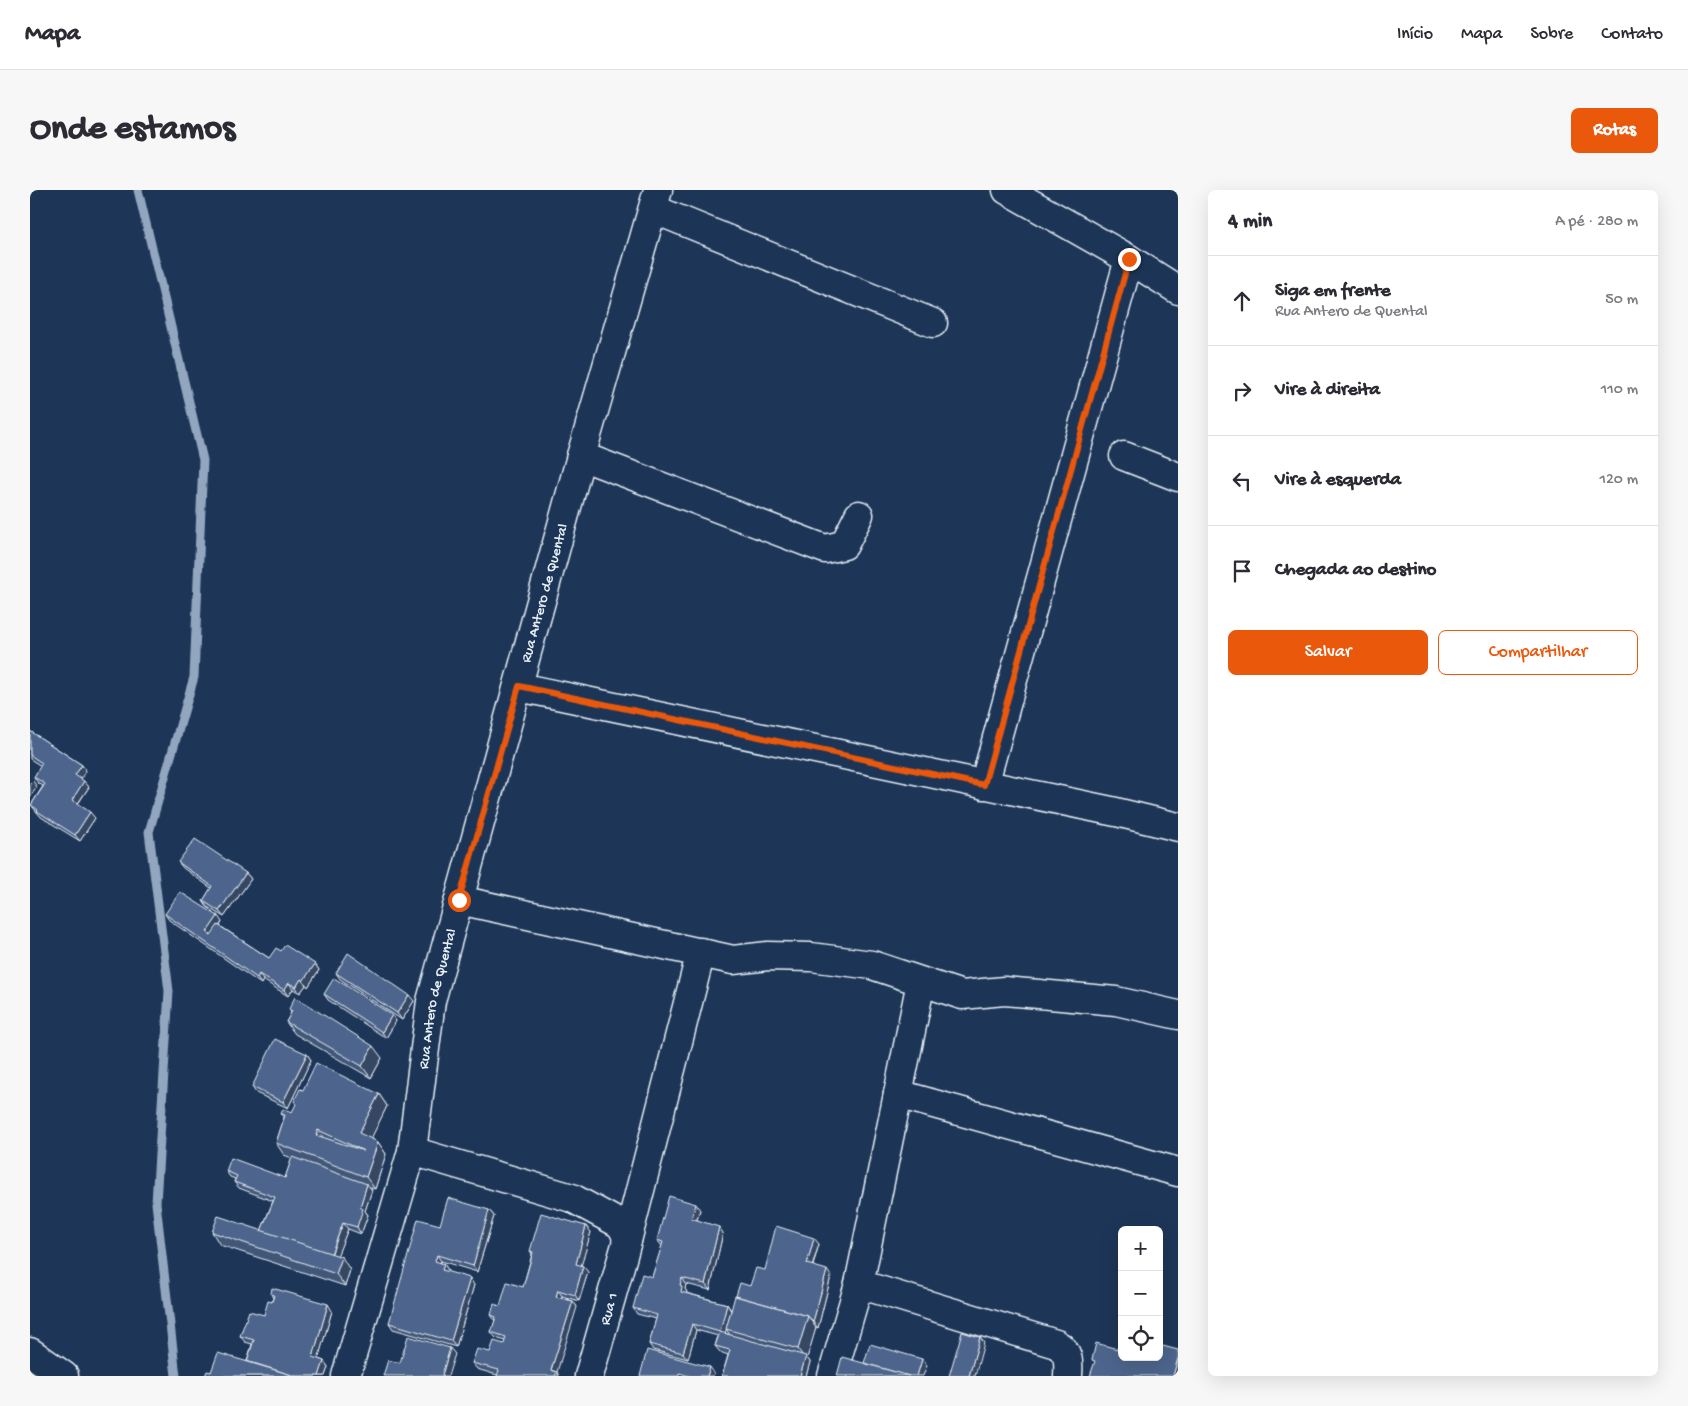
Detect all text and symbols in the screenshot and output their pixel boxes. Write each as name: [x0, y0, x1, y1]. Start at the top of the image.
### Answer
text: Mapa: [25, 20, 80, 49]
text: Início: [1397, 24, 1433, 45]
text: Mapa: [1461, 24, 1502, 45]
text: Sobre: [1530, 24, 1573, 45]
text: Contato: [1601, 24, 1663, 45]
button: Rotas: [1571, 108, 1658, 153]
text: Onde estamos: [30, 110, 235, 151]
text: 4 min: [1228, 210, 1272, 235]
text: A pé · 280 m: [1555, 213, 1638, 232]
route end: [1118, 248, 1141, 271]
text: Siga em frente: [1275, 280, 1391, 303]
icon: ahead: [1228, 287, 1256, 315]
text: 50 m: [1605, 291, 1638, 310]
text: Rua Antero de Quental: [1275, 303, 1428, 322]
icon: right: [1228, 377, 1256, 405]
text: Vire à direita: [1275, 379, 1380, 402]
text: 110 m: [1601, 381, 1638, 400]
icon: left: [1228, 467, 1256, 495]
text: Vire à esquerda: [1275, 469, 1401, 492]
text: 120 m: [1599, 471, 1638, 490]
street label: Rua Antero de Quental: [518, 522, 573, 665]
icon: arrive: [1228, 557, 1256, 585]
text: Chegada ao destino: [1275, 559, 1436, 582]
button: Salvar: [1228, 630, 1428, 675]
button: Compartilhar: [1438, 630, 1638, 675]
route start: [448, 889, 471, 912]
street label: Rua Antero de Quental: [415, 927, 461, 1070]
map controls: [1118, 1226, 1163, 1361]
button: +: [1118, 1226, 1163, 1271]
button: −: [1118, 1271, 1163, 1316]
street label: Rua 1: [597, 1291, 623, 1327]
button: locate: [1118, 1316, 1163, 1361]

